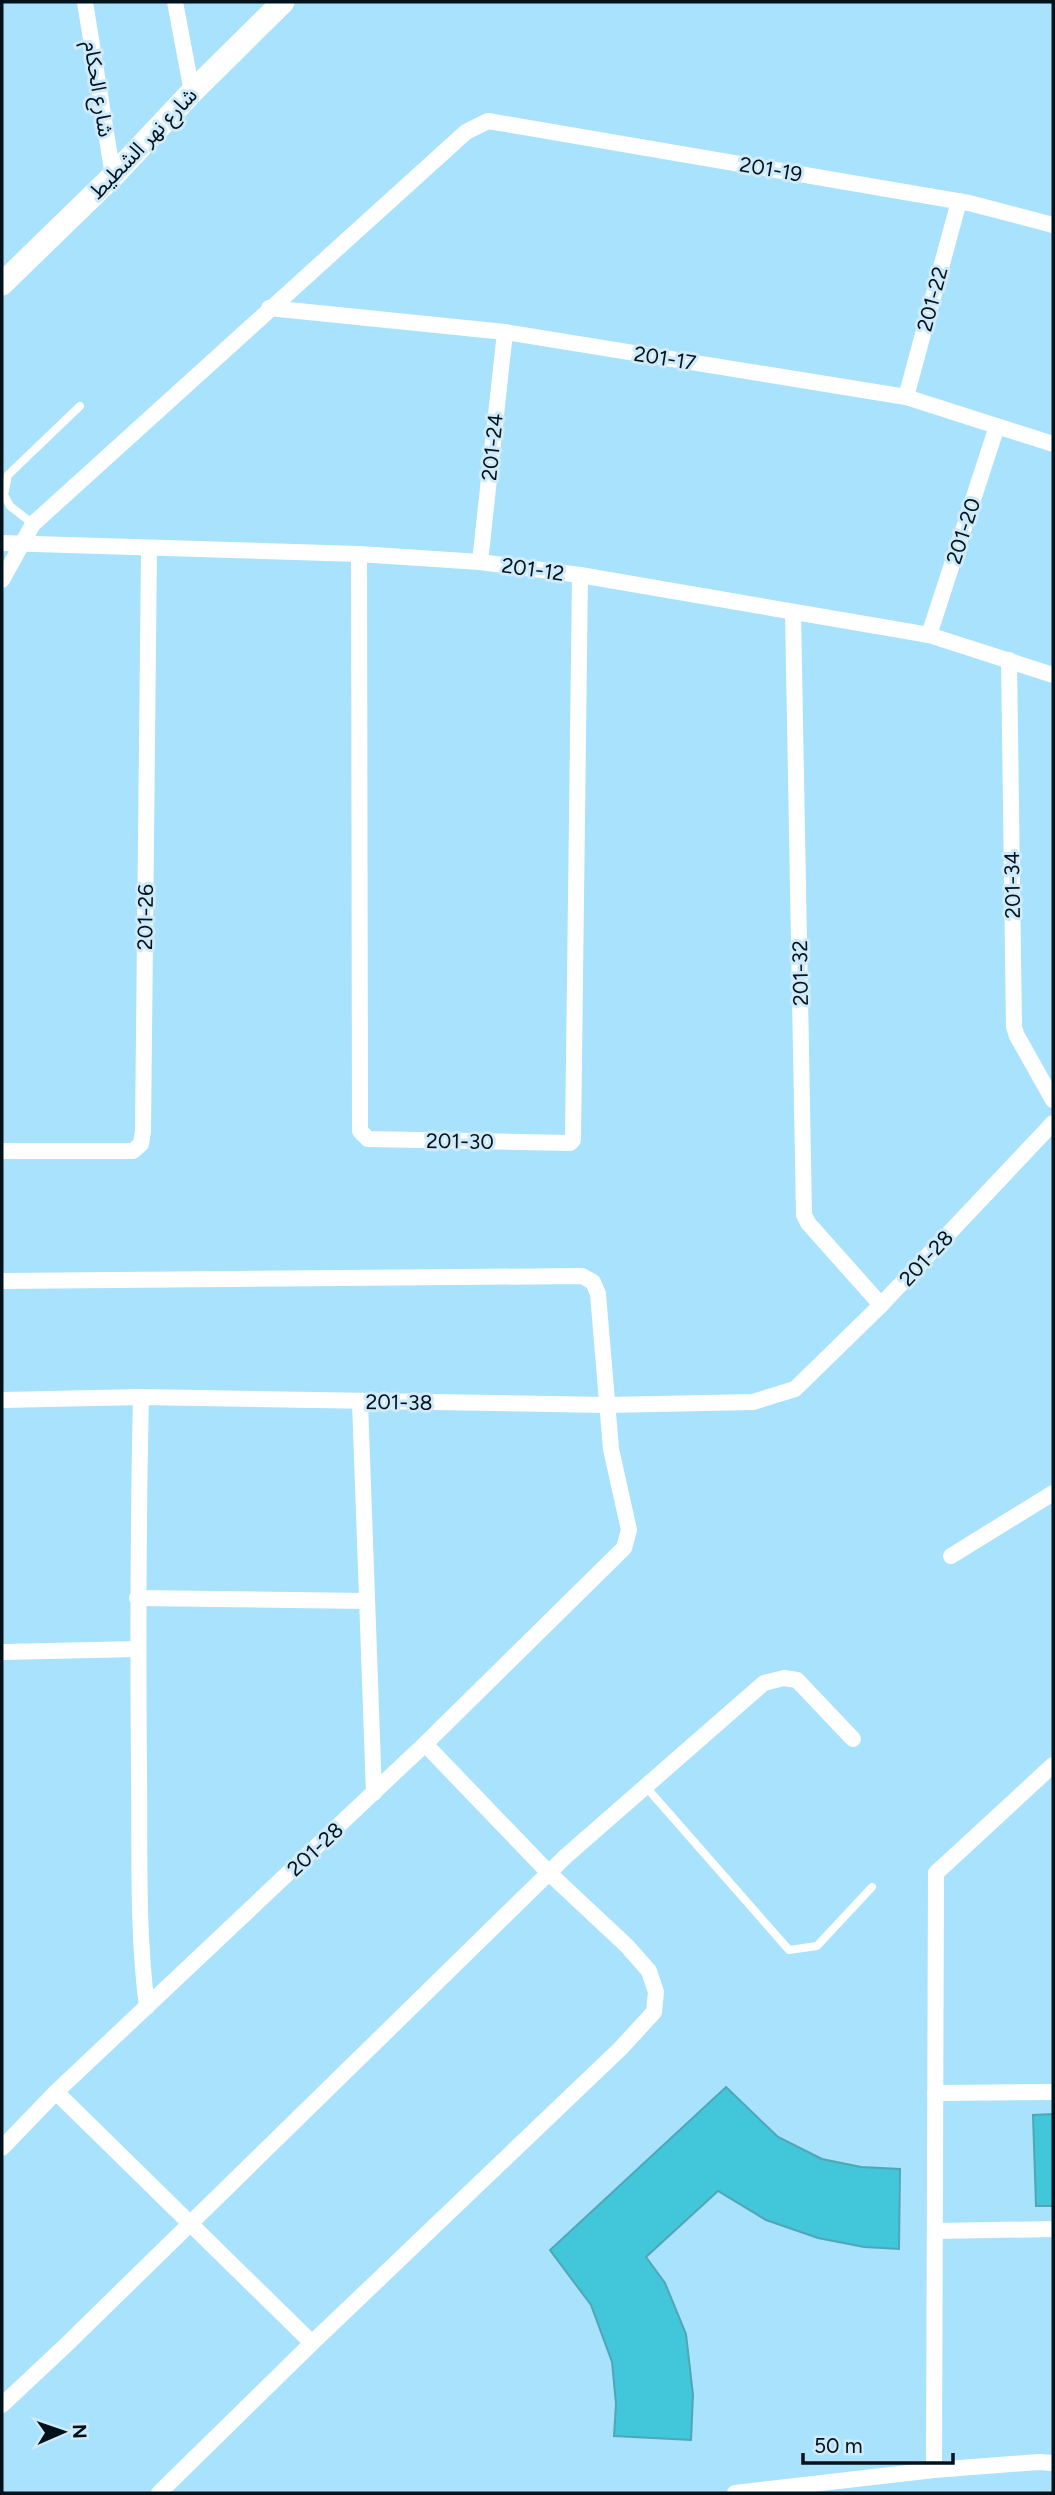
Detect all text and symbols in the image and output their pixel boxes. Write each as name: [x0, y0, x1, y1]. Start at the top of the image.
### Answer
street label: شارع الحكام: [75, 39, 119, 139]
street label: شارع نهر الشطيط: [84, 82, 204, 206]
street label: 201-19: [738, 151, 804, 187]
street label: 201-22: [911, 264, 953, 334]
street label: 201-17: [632, 341, 698, 375]
street label: 201-24: [476, 412, 508, 482]
street label: 201-20: [941, 495, 985, 567]
street label: 201-12: [500, 552, 566, 586]
street label: 201-34: [999, 851, 1025, 919]
street label: 201-26: [132, 884, 158, 950]
street label: 201-32: [787, 940, 813, 1006]
street label: 201-30: [426, 1128, 494, 1154]
street label: 201-28: [894, 1225, 958, 1291]
street label: 201-38: [365, 1389, 433, 1415]
street label: 201-28: [282, 1817, 348, 1881]
north arrow: [28, 2397, 98, 2467]
scale bar: [803, 2422, 954, 2466]
text: N: [68, 2424, 91, 2439]
text: 50 m: [814, 2433, 863, 2458]

